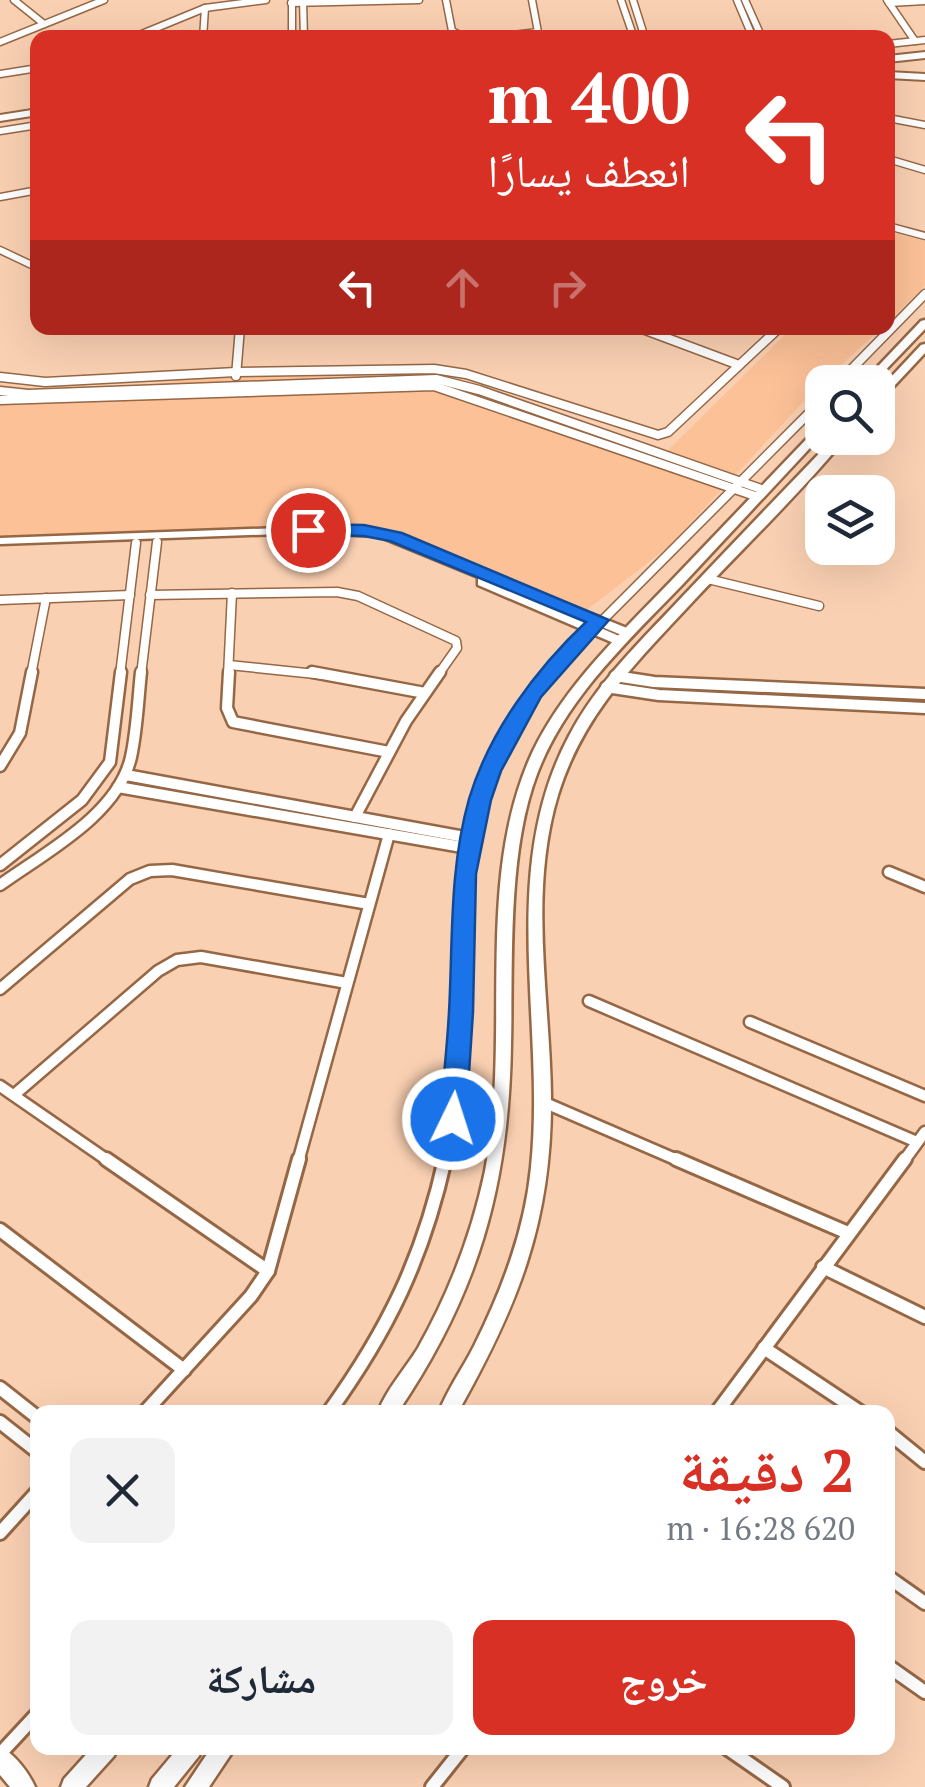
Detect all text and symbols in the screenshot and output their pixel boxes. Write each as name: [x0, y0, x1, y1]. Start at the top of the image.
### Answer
text: 400 m: [488, 50, 690, 143]
icon: left: [725, 70, 855, 200]
text: انعطف يسارًا: [488, 140, 690, 200]
icon: left: [330, 260, 385, 315]
icon: ahead: [435, 260, 490, 315]
icon: right: [540, 260, 595, 315]
map controls: [805, 365, 895, 565]
button: search: [805, 365, 895, 455]
button: layers: [805, 475, 895, 565]
pin: [266, 488, 351, 573]
icon: arrive: [281, 503, 336, 558]
position arrow: [401, 1067, 505, 1171]
text: 2 دقيقة: [679, 1430, 855, 1509]
button: close: [70, 1438, 175, 1543]
text: 620 m · 16:28: [667, 1507, 855, 1549]
button: مشاركة: [70, 1620, 453, 1735]
button: خروج: [473, 1620, 855, 1735]

